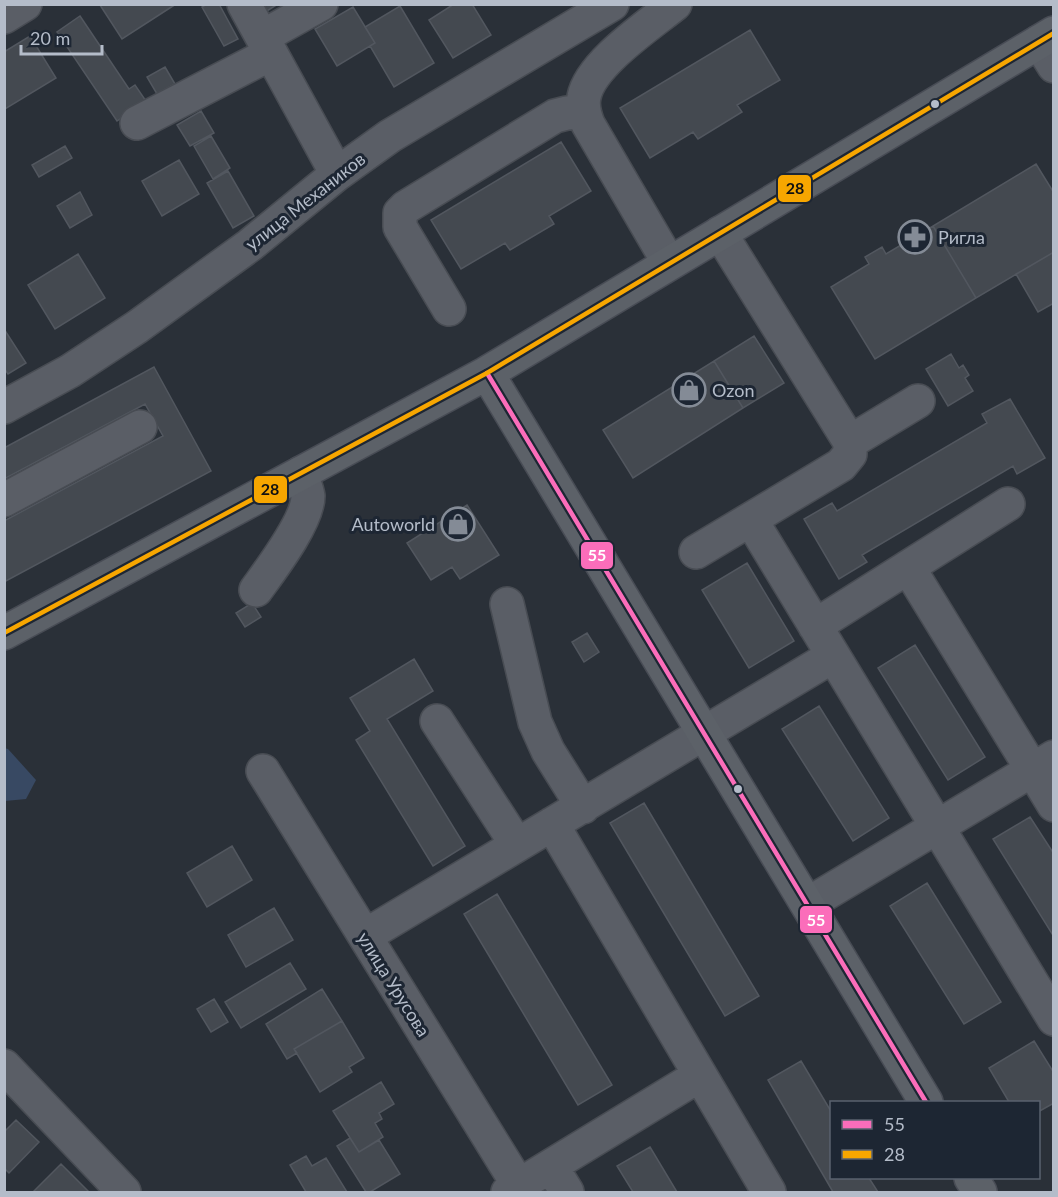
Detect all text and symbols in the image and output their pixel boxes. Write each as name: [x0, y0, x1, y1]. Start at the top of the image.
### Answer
scale bar: [21, 18, 102, 56]
text: 20 m: [30, 27, 70, 49]
unlabelled marker: [929, 98, 941, 110]
street label: улица Механиков: [241, 147, 369, 255]
line badge: 28: [777, 174, 812, 203]
text: 28: [786, 178, 804, 197]
pharmacy icon: Ригла: [897, 219, 933, 255]
place label: Ригла: [938, 226, 985, 248]
shop icon: Ozon: [671, 372, 707, 408]
place label: Ozon: [712, 379, 754, 401]
line badge: 28: [253, 475, 288, 504]
text: 28: [261, 479, 279, 498]
shop icon: Autoworld: [440, 506, 476, 542]
place label: Autoworld: [351, 513, 435, 535]
line badge: 55: [580, 541, 614, 570]
text: 55: [588, 545, 606, 564]
unlabelled marker: [732, 783, 744, 795]
line badge: 55: [799, 905, 833, 934]
text: 55: [807, 910, 825, 929]
street label: улица Урусова: [353, 928, 435, 1040]
legend: [830, 1101, 1040, 1179]
text: 55: [884, 1113, 905, 1135]
text: 28: [884, 1143, 905, 1165]

